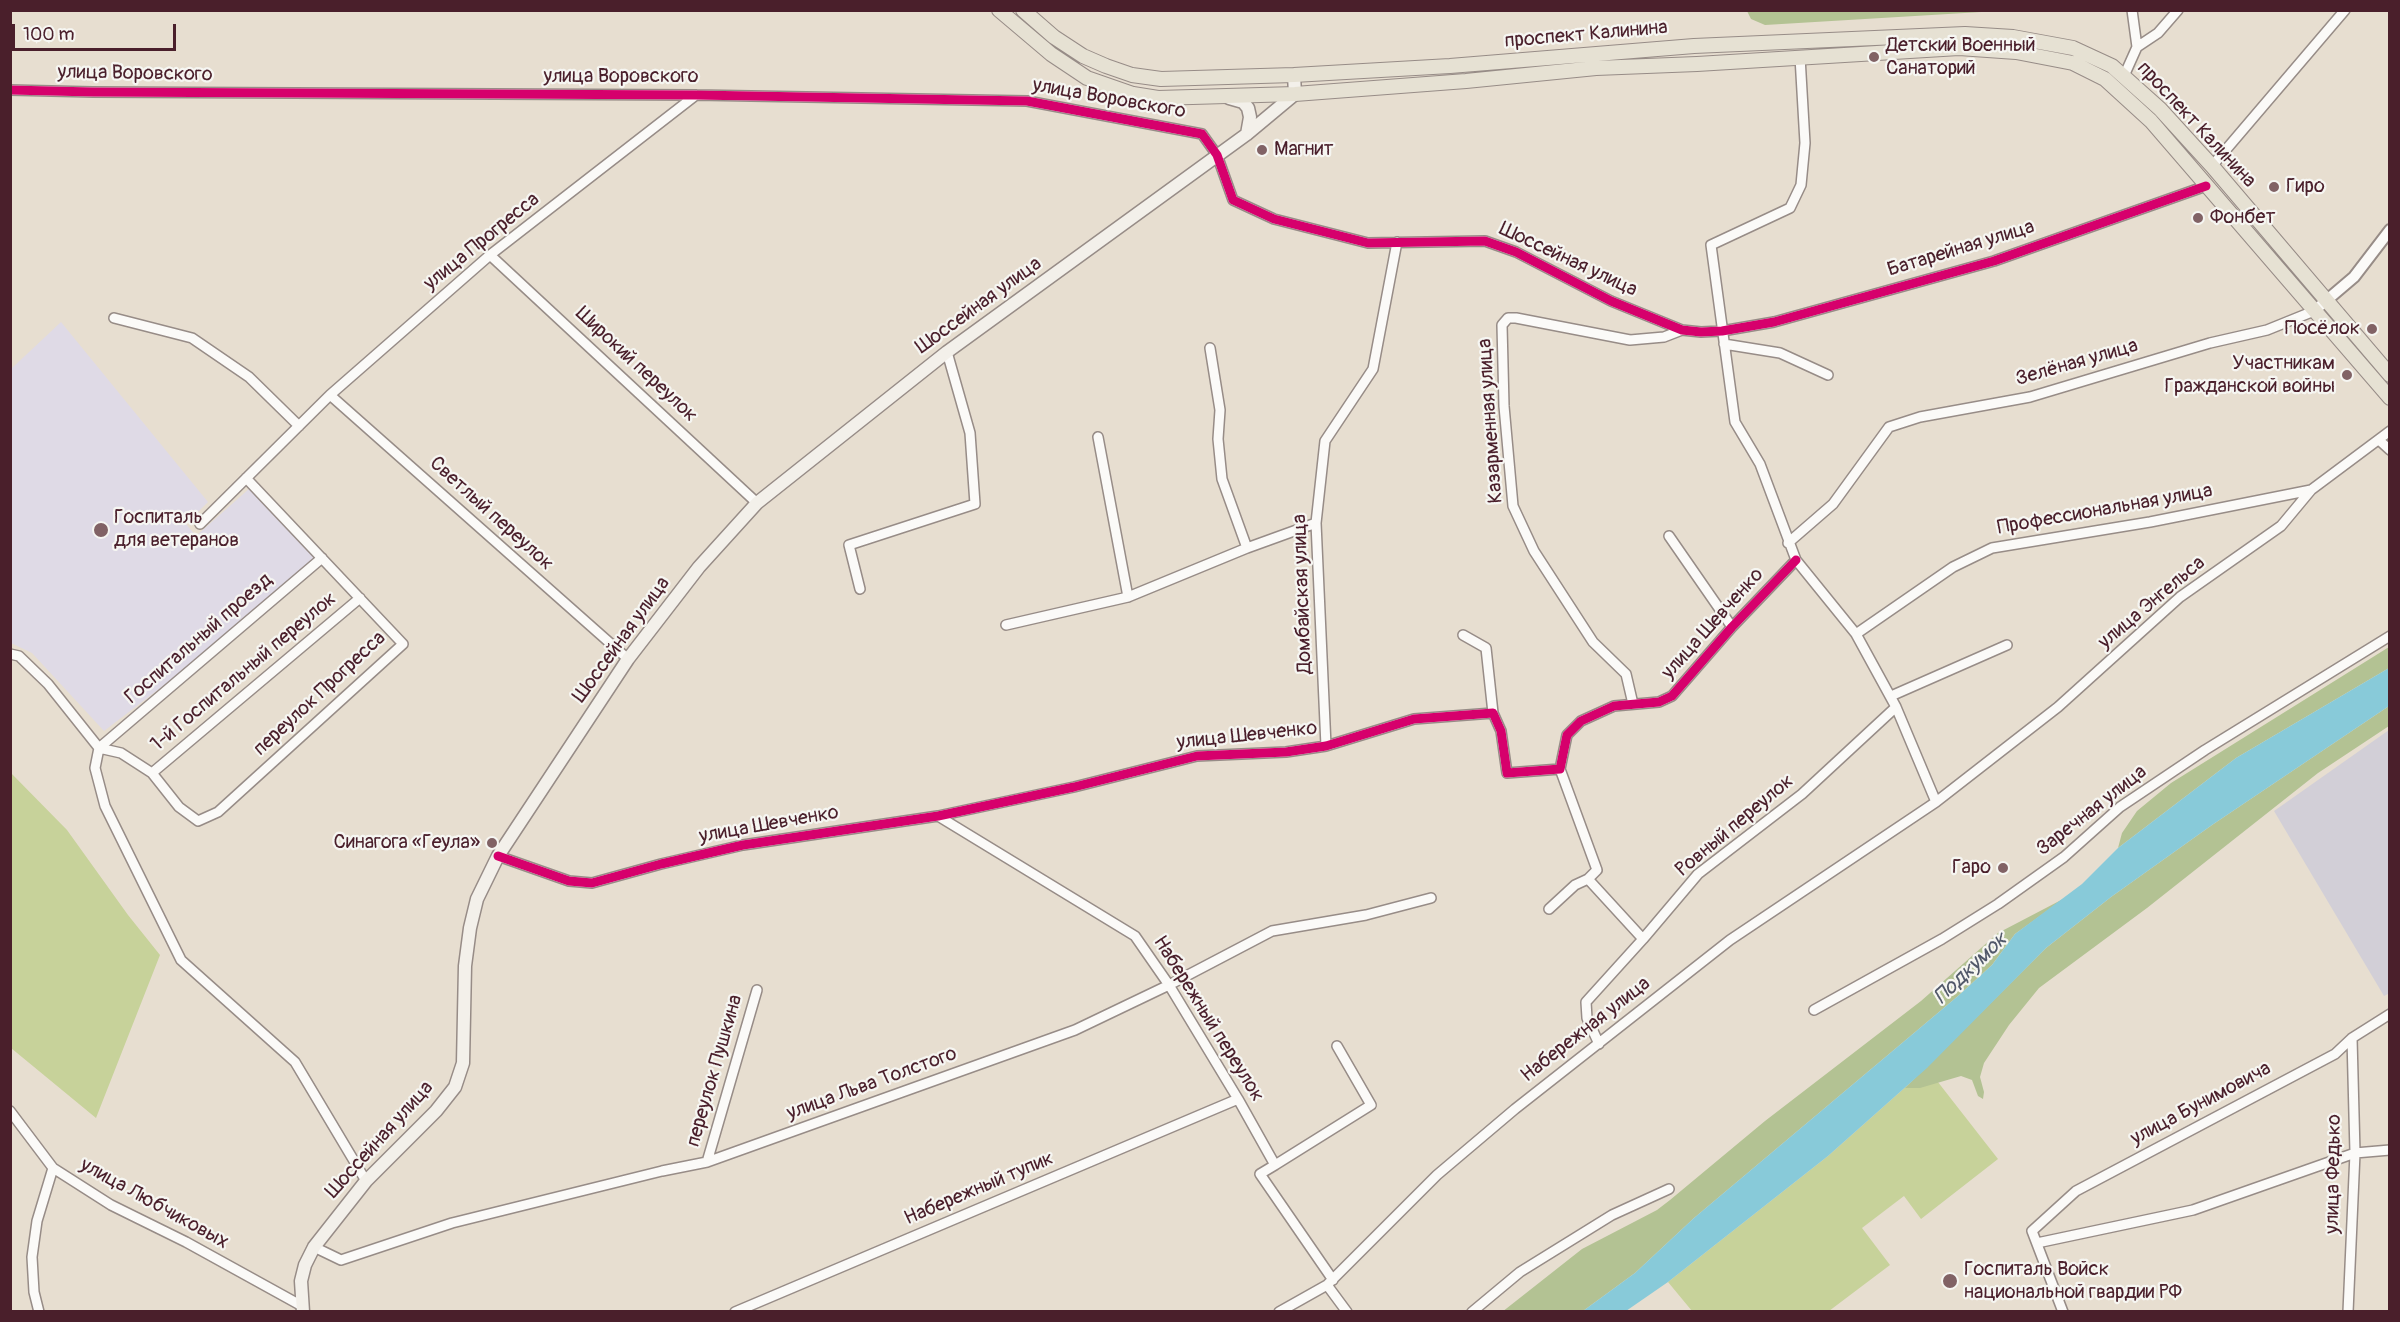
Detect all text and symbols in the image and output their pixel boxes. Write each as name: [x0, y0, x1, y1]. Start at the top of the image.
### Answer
scale bar: [15, 12, 178, 50]
street label: проспект Калинина: [1503, 16, 1669, 54]
text: 100 m: [23, 23, 75, 46]
place label: Детский Военный Санаторий: [1886, 34, 2036, 81]
marker: Детский Военный Санаторий: [1867, 50, 1881, 64]
street label: проспект Калинина: [2131, 57, 2261, 193]
street label: улица Воровского: [57, 61, 213, 87]
street label: улица Воровского: [544, 65, 698, 89]
street label: улица Воровского: [1031, 74, 1187, 124]
place label: Магнит: [1274, 138, 1333, 162]
marker: Магнит: [1255, 143, 1269, 157]
place label: Гиро: [2286, 175, 2325, 199]
marker: Гиро: [2267, 180, 2281, 194]
street label: улица Прогресса: [419, 188, 545, 296]
place label: Фонбет: [2210, 206, 2275, 230]
marker: Фонбет: [2191, 211, 2205, 225]
street label: Батарейная улица: [1885, 215, 2037, 283]
street label: Шоссейная улица: [1495, 217, 1641, 303]
street label: Шоссейная улица: [911, 252, 1047, 360]
street label: Широкий переулок: [570, 302, 702, 428]
place label: Посёлок: [2285, 317, 2360, 341]
marker: Посёлок: [2365, 322, 2379, 336]
street label: Зелёная улица: [2013, 334, 2141, 392]
street label: Казарменная улица: [1473, 338, 1509, 504]
place label: Участникам Гражданской войны: [2164, 352, 2335, 399]
marker: Участникам Гражданской войны: [2340, 368, 2354, 382]
street label: Светлый переулок: [424, 452, 558, 576]
street label: Профессиональная улица: [1996, 479, 2214, 541]
place label: Госпиталь для ветеранов: [114, 506, 239, 553]
street label: Домбайская улица: [1288, 514, 1318, 674]
marker: Госпиталь для ветеранов: [92, 521, 110, 539]
street label: улица Энгельса: [2094, 551, 2210, 655]
street label: улица Шевченко: [1657, 564, 1769, 684]
street label: Госпитальный проезд: [120, 569, 278, 709]
street label: Шоссейная улица: [568, 572, 676, 708]
street label: 1-й Госпитальный переулок: [146, 587, 342, 757]
street label: переулок Прогресса: [249, 627, 391, 761]
street label: улица Шевченко: [1176, 717, 1318, 755]
street label: Заречная улица: [2032, 760, 2152, 862]
street label: Ровный переулок: [1671, 770, 1799, 882]
street label: улица Шевченко: [697, 801, 841, 849]
place label: Синагога «Геула»: [334, 831, 480, 855]
marker: Синагога «Геула»: [485, 836, 499, 850]
place label: Гаро: [1952, 856, 1991, 880]
marker: Гаро: [1996, 861, 2010, 875]
water label: Подкумок: [1929, 928, 2013, 1010]
street label: Набережный переулок: [1147, 932, 1269, 1106]
street label: Набережная улица: [1517, 972, 1655, 1088]
street label: переулок Пушкина: [682, 992, 748, 1150]
street label: улица Льва Толстого: [784, 1042, 960, 1126]
street label: улица Бунимовича: [2127, 1057, 2275, 1151]
street label: Шоссейная улица: [321, 1076, 439, 1204]
street label: улица Федько: [2321, 1114, 2347, 1234]
street label: Набережный тупик: [901, 1147, 1057, 1231]
street label: улица Любчиковых: [76, 1153, 232, 1255]
place label: Госпиталь Войск национальной гвардии РФ: [1964, 1258, 2182, 1305]
marker: Госпиталь Войск национальной гвардии РФ: [1941, 1272, 1959, 1290]

